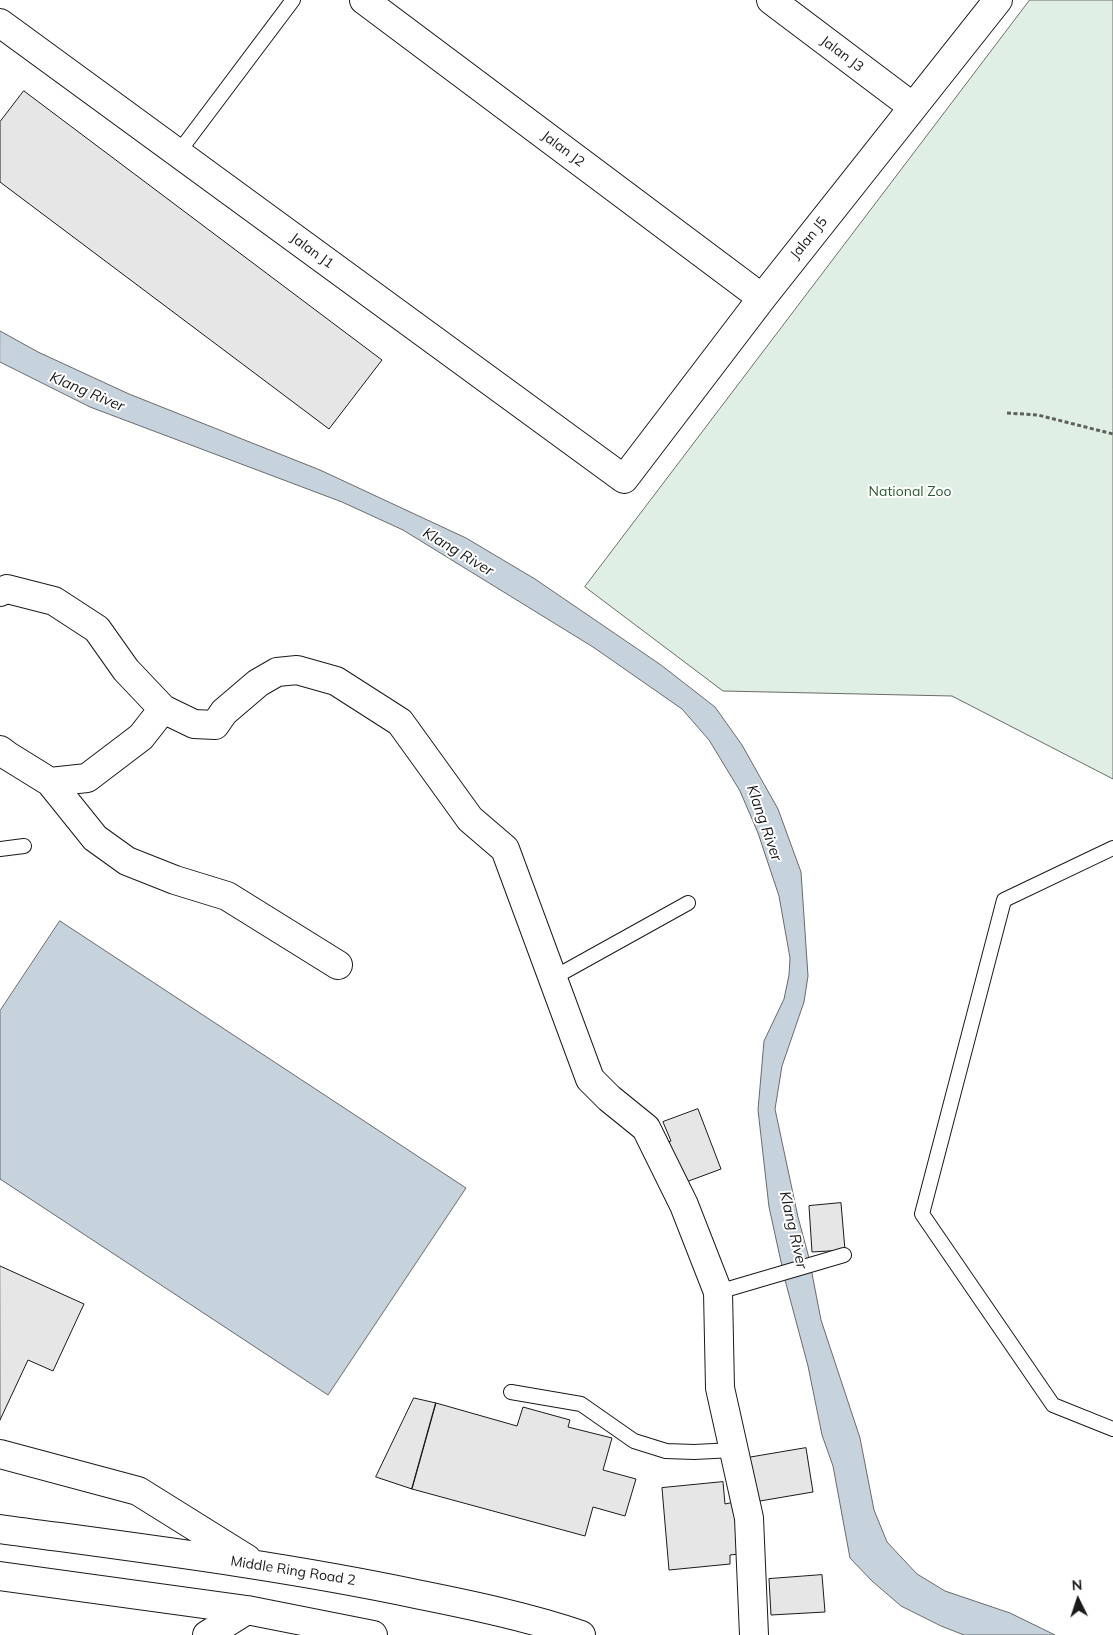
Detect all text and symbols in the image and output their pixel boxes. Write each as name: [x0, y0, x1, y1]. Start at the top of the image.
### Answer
street label: Jalan J3: [817, 32, 867, 76]
street label: Jalan J2: [538, 127, 588, 171]
street label: Jalan J5: [787, 213, 831, 263]
street label: Jalan J1: [287, 230, 337, 272]
water label: Klang River: [47, 368, 127, 416]
park label: National Zoo: [869, 484, 951, 500]
water label: Klang River: [419, 524, 497, 580]
water label: Klang River: [743, 783, 785, 863]
water label: Klang River: [775, 1189, 811, 1271]
street label: Middle Ring Road 2: [229, 1553, 357, 1589]
north arrow: [1053, 1575, 1103, 1625]
text: N: [1071, 1576, 1083, 1594]

